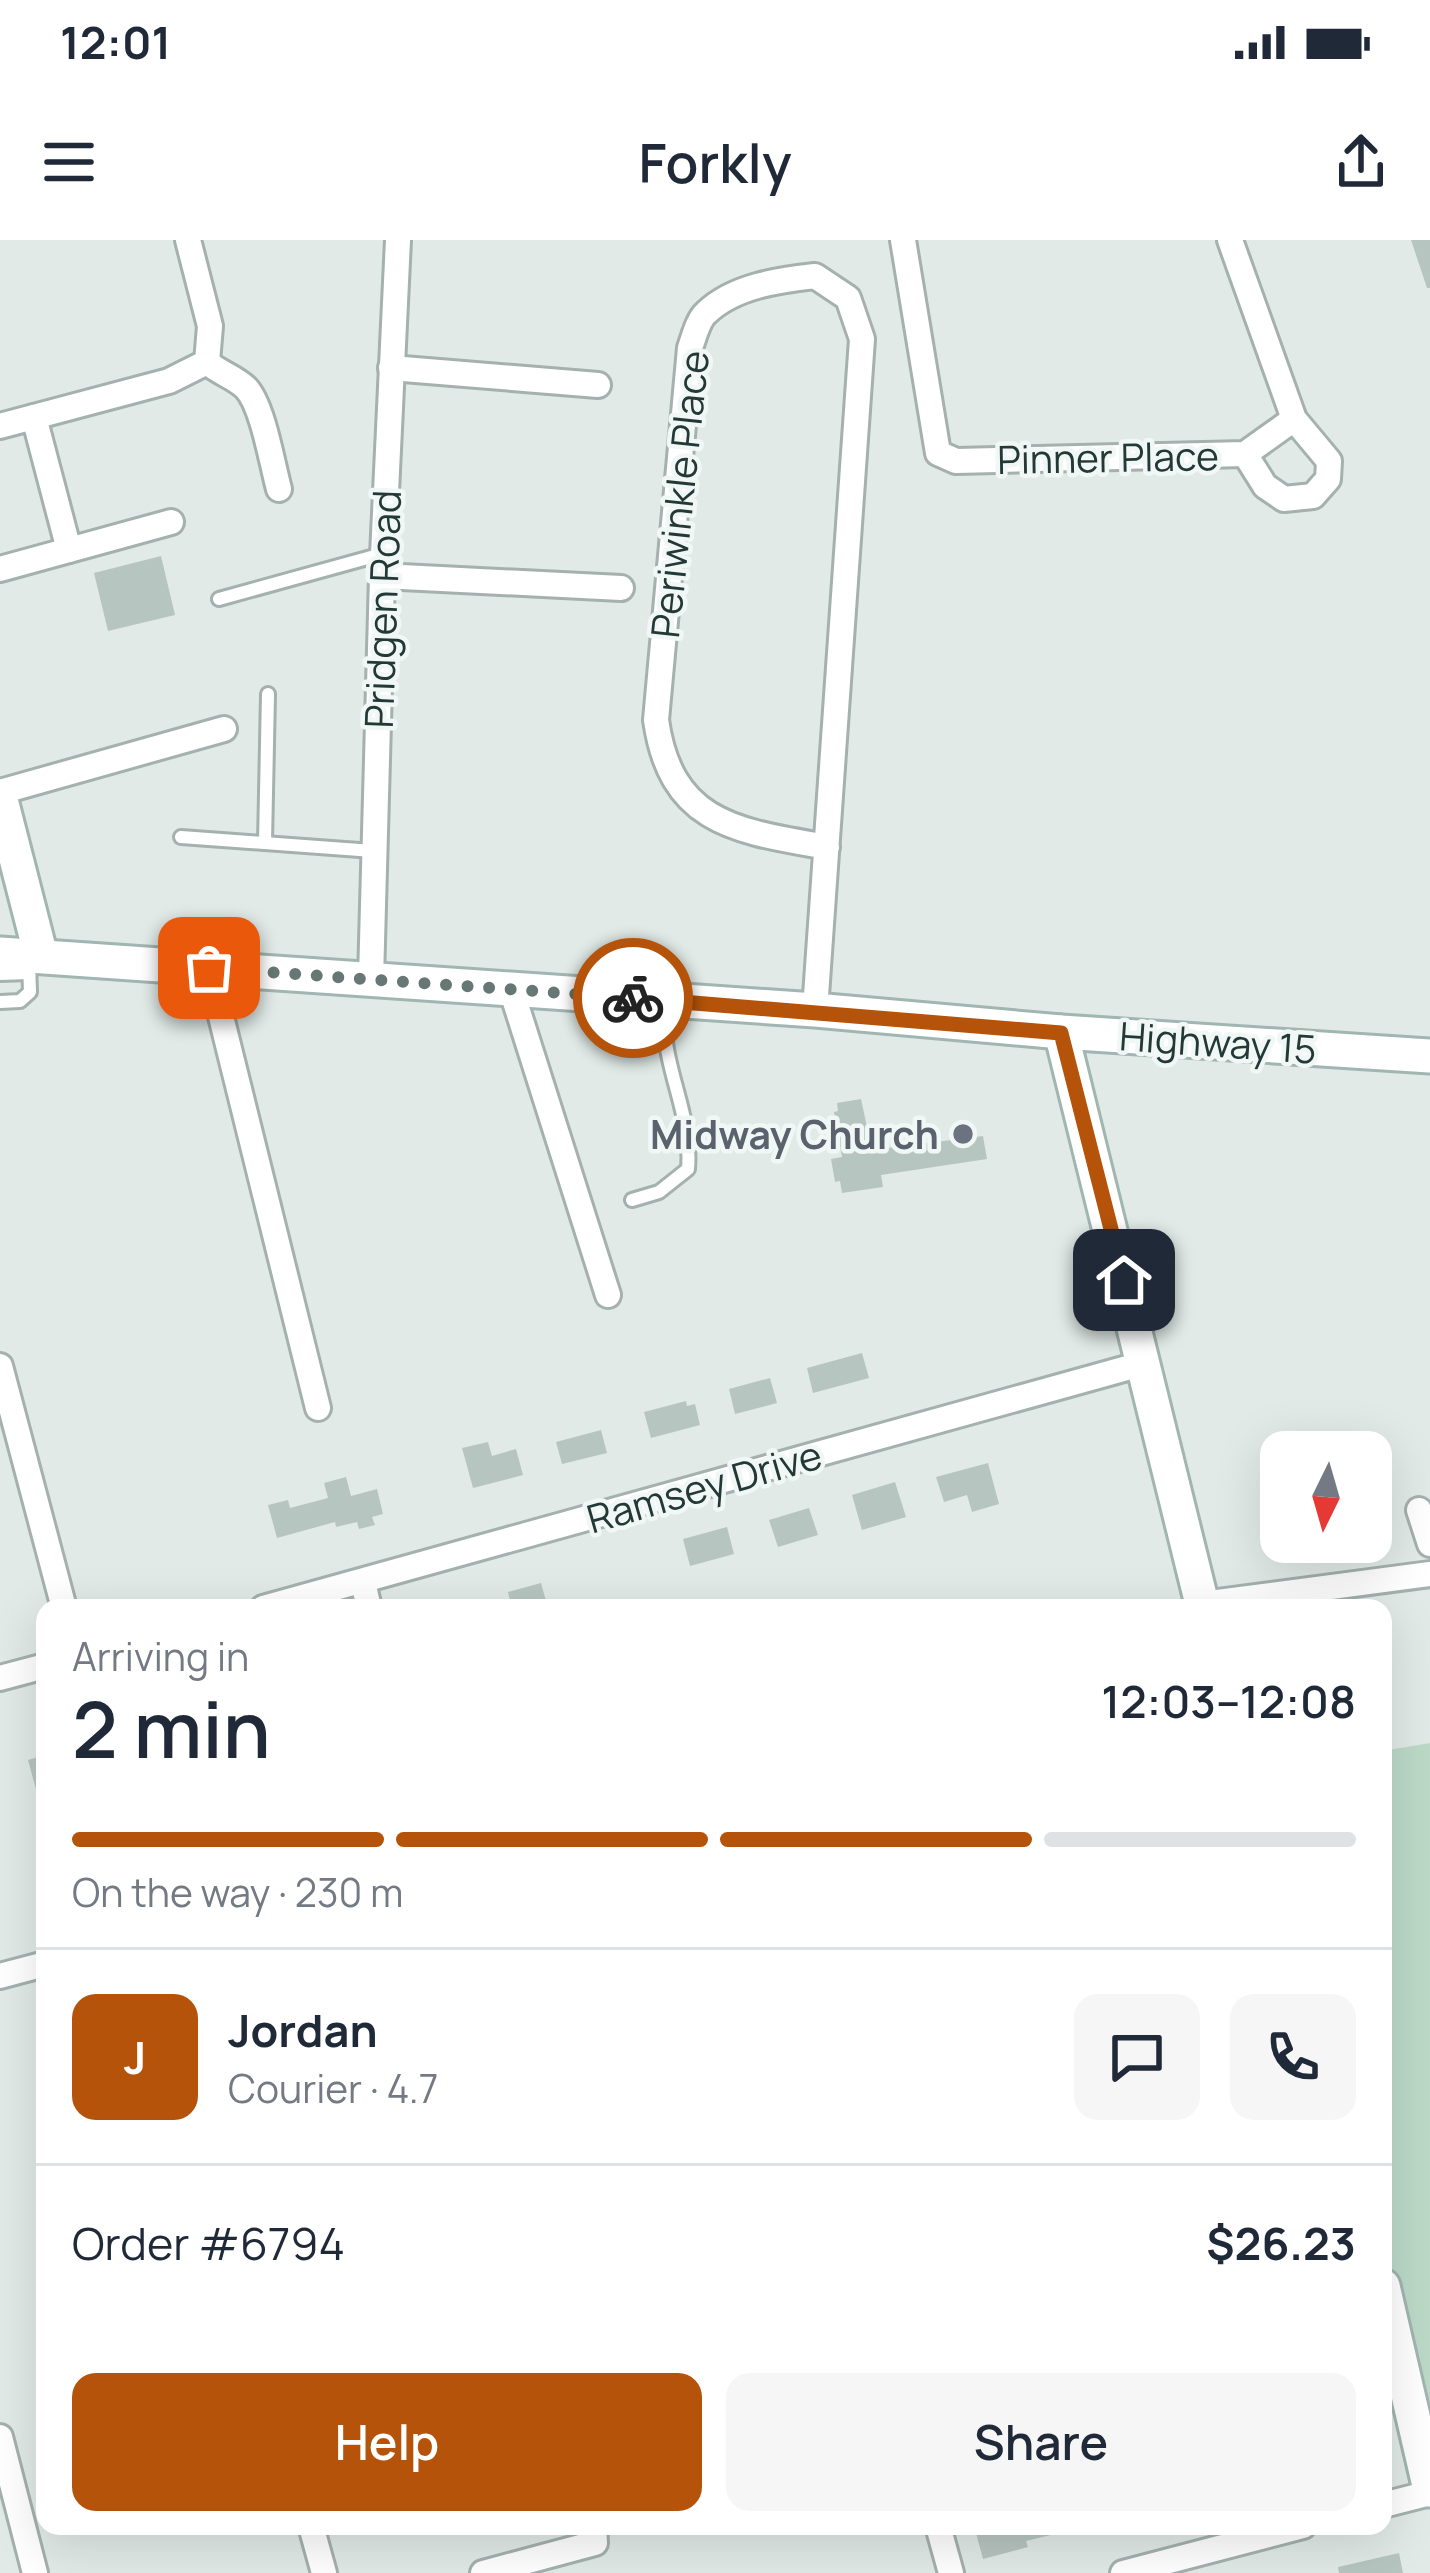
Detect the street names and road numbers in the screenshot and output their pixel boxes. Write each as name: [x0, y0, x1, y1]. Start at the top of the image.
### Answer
street label: Periwinkle Place: [637, 348, 721, 640]
street label: Pinner Place: [997, 428, 1219, 486]
street label: Pridgen Road: [351, 489, 413, 729]
street label: Highway 15: [1118, 1008, 1318, 1076]
street label: Ramsey Drive: [580, 1427, 828, 1545]

